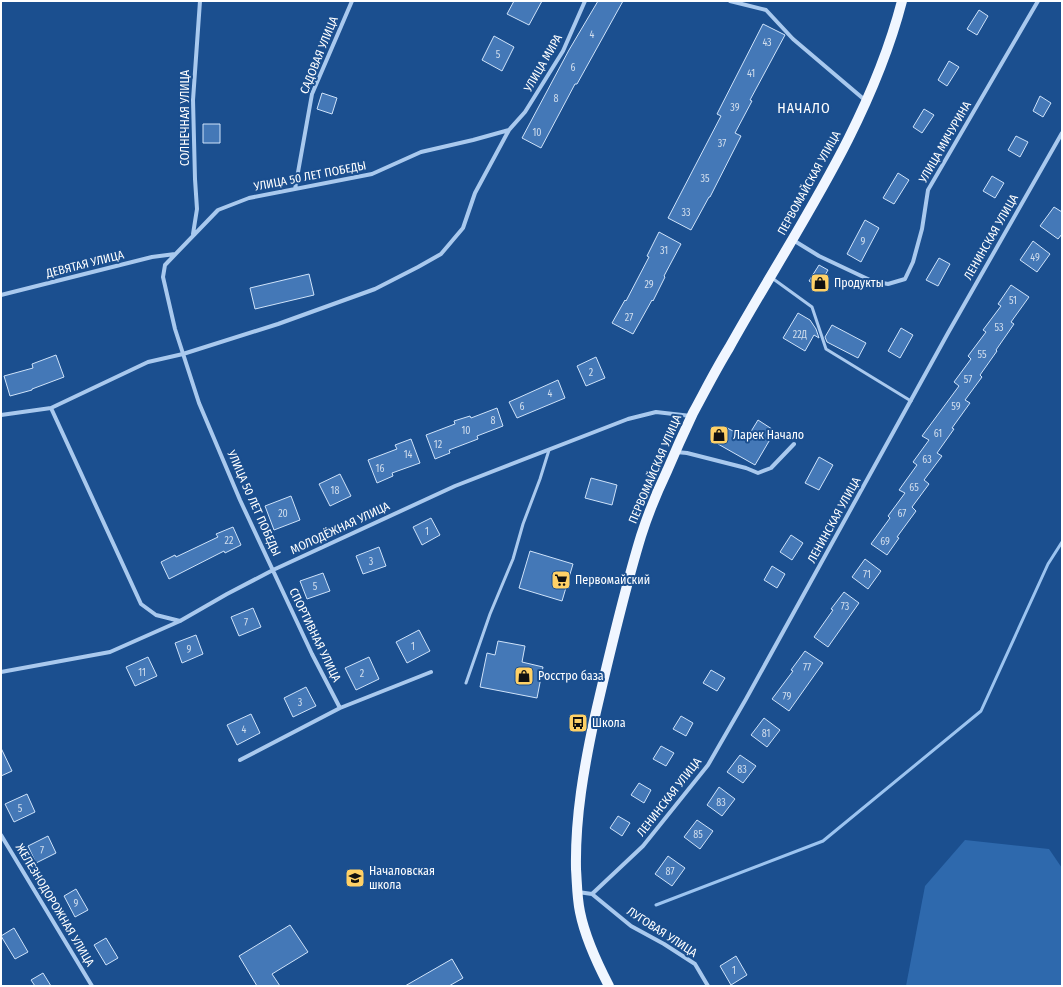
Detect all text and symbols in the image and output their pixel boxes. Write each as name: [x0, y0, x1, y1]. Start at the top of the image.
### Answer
street label: САДОВАЯ УЛИЦА: [297, 14, 341, 96]
house number: 4: [590, 29, 595, 41]
street label: УЛИЦА МИРА: [520, 31, 565, 95]
house number: 43: [762, 37, 772, 49]
house number: 5: [496, 49, 501, 61]
house number: 6: [571, 62, 576, 74]
house number: 41: [747, 68, 755, 80]
street label: СОЛНЕЧНАЯ УЛИЦА: [178, 69, 192, 166]
house number: 8: [554, 93, 559, 105]
street label: УЛИЦА МИЧУРИНА: [916, 98, 974, 186]
district label: НАЧАЛО: [777, 100, 831, 117]
house number: 39: [730, 102, 740, 114]
house number: 10: [532, 127, 542, 139]
street label: ПЕРВОМАЙСКАЯ УЛИЦА: [774, 127, 844, 238]
house number: 37: [718, 138, 726, 150]
street label: УЛИЦА 50 ЛЕТ ПОБЕДЫ: [252, 158, 367, 194]
house number: 35: [700, 173, 710, 185]
street label: ЛЕНИНСКАЯ УЛИЦА: [961, 191, 1021, 282]
house number: 33: [681, 207, 691, 219]
house number: 9: [861, 236, 866, 248]
house number: 31: [660, 245, 668, 257]
street label: ДЕВЯТАЯ УЛИЦА: [44, 247, 126, 281]
house number: 49: [1030, 252, 1040, 264]
shop icon: Продукты: [809, 272, 831, 294]
place label: Продукты: [834, 276, 884, 290]
house number: 29: [644, 279, 654, 291]
house number: 51: [1009, 295, 1017, 307]
house number: 27: [625, 312, 633, 324]
house number: 53: [994, 322, 1004, 334]
house number: 22Д: [793, 329, 808, 341]
house number: 55: [977, 349, 987, 361]
house number: 2: [589, 367, 594, 379]
house number: 57: [964, 374, 972, 386]
house number: 4: [548, 388, 553, 400]
house number: 6: [520, 401, 525, 413]
house number: 59: [951, 401, 961, 413]
street label: ПЕРВОМАЙСКАЯ УЛИЦА: [625, 411, 685, 526]
house number: 8: [491, 415, 496, 427]
shop icon: Ларек Начало: [708, 424, 730, 446]
house number: 10: [461, 425, 471, 437]
place label: Ларек Начало: [733, 428, 804, 442]
house number: 61: [934, 428, 942, 440]
house number: 12: [434, 439, 443, 451]
street label: УЛИЦА 50 ЛЕТ ПОБЕДЫ: [224, 447, 284, 558]
house number: 14: [404, 449, 413, 461]
house number: 63: [922, 454, 932, 466]
house number: 16: [376, 463, 384, 475]
street label: ЛЕНИНСКАЯ УЛИЦА: [805, 474, 864, 565]
house number: 65: [909, 482, 919, 494]
house number: 18: [331, 485, 339, 497]
street label: МОЛОДЁЖНАЯ УЛИЦА: [288, 498, 392, 557]
house number: 20: [278, 508, 288, 520]
house number: 67: [898, 508, 906, 520]
house number: 1: [425, 526, 429, 538]
house number: 22: [225, 535, 234, 547]
house number: 69: [880, 536, 890, 548]
house number: 3: [369, 556, 374, 568]
supermarket icon: Первомайский: [550, 569, 572, 591]
house number: 71: [863, 569, 871, 581]
place label: Первомайский: [575, 573, 650, 587]
house number: 5: [313, 581, 318, 593]
street label: СПОРТИВНАЯ УЛИЦА: [286, 586, 344, 685]
house number: 73: [841, 601, 850, 613]
house number: 7: [244, 617, 248, 629]
house number: 1: [411, 641, 415, 653]
house number: 9: [187, 644, 192, 656]
house number: 77: [803, 662, 811, 674]
shop icon: Росстро база: [513, 665, 535, 687]
house number: 11: [138, 667, 146, 679]
house number: 2: [360, 668, 365, 680]
place label: Росстро база: [538, 669, 604, 683]
house number: 79: [783, 691, 792, 703]
house number: 3: [298, 697, 303, 709]
bus stop icon: Школа: [567, 712, 589, 734]
place label: Школа: [592, 716, 626, 730]
house number: 4: [242, 724, 247, 736]
house number: 81: [762, 728, 770, 740]
street label: ЛЕНИНСКАЯ УЛИЦА: [634, 754, 705, 839]
house number: 83: [737, 764, 747, 776]
house number: 83: [716, 797, 726, 809]
house number: 5: [18, 803, 23, 815]
house number: 85: [693, 829, 703, 841]
street label: ЖЕЛЕЗНОДОРОЖНАЯ УЛИЦА: [13, 841, 98, 969]
house number: 7: [40, 845, 44, 857]
place label: Началовская школа: [369, 864, 435, 892]
house number: 87: [666, 866, 674, 878]
school or university icon: Началовская школа: [344, 867, 366, 889]
house number: 9: [74, 898, 79, 910]
street label: ЛУГОВАЯ УЛИЦА: [624, 904, 700, 960]
house number: 1: [732, 965, 736, 977]

